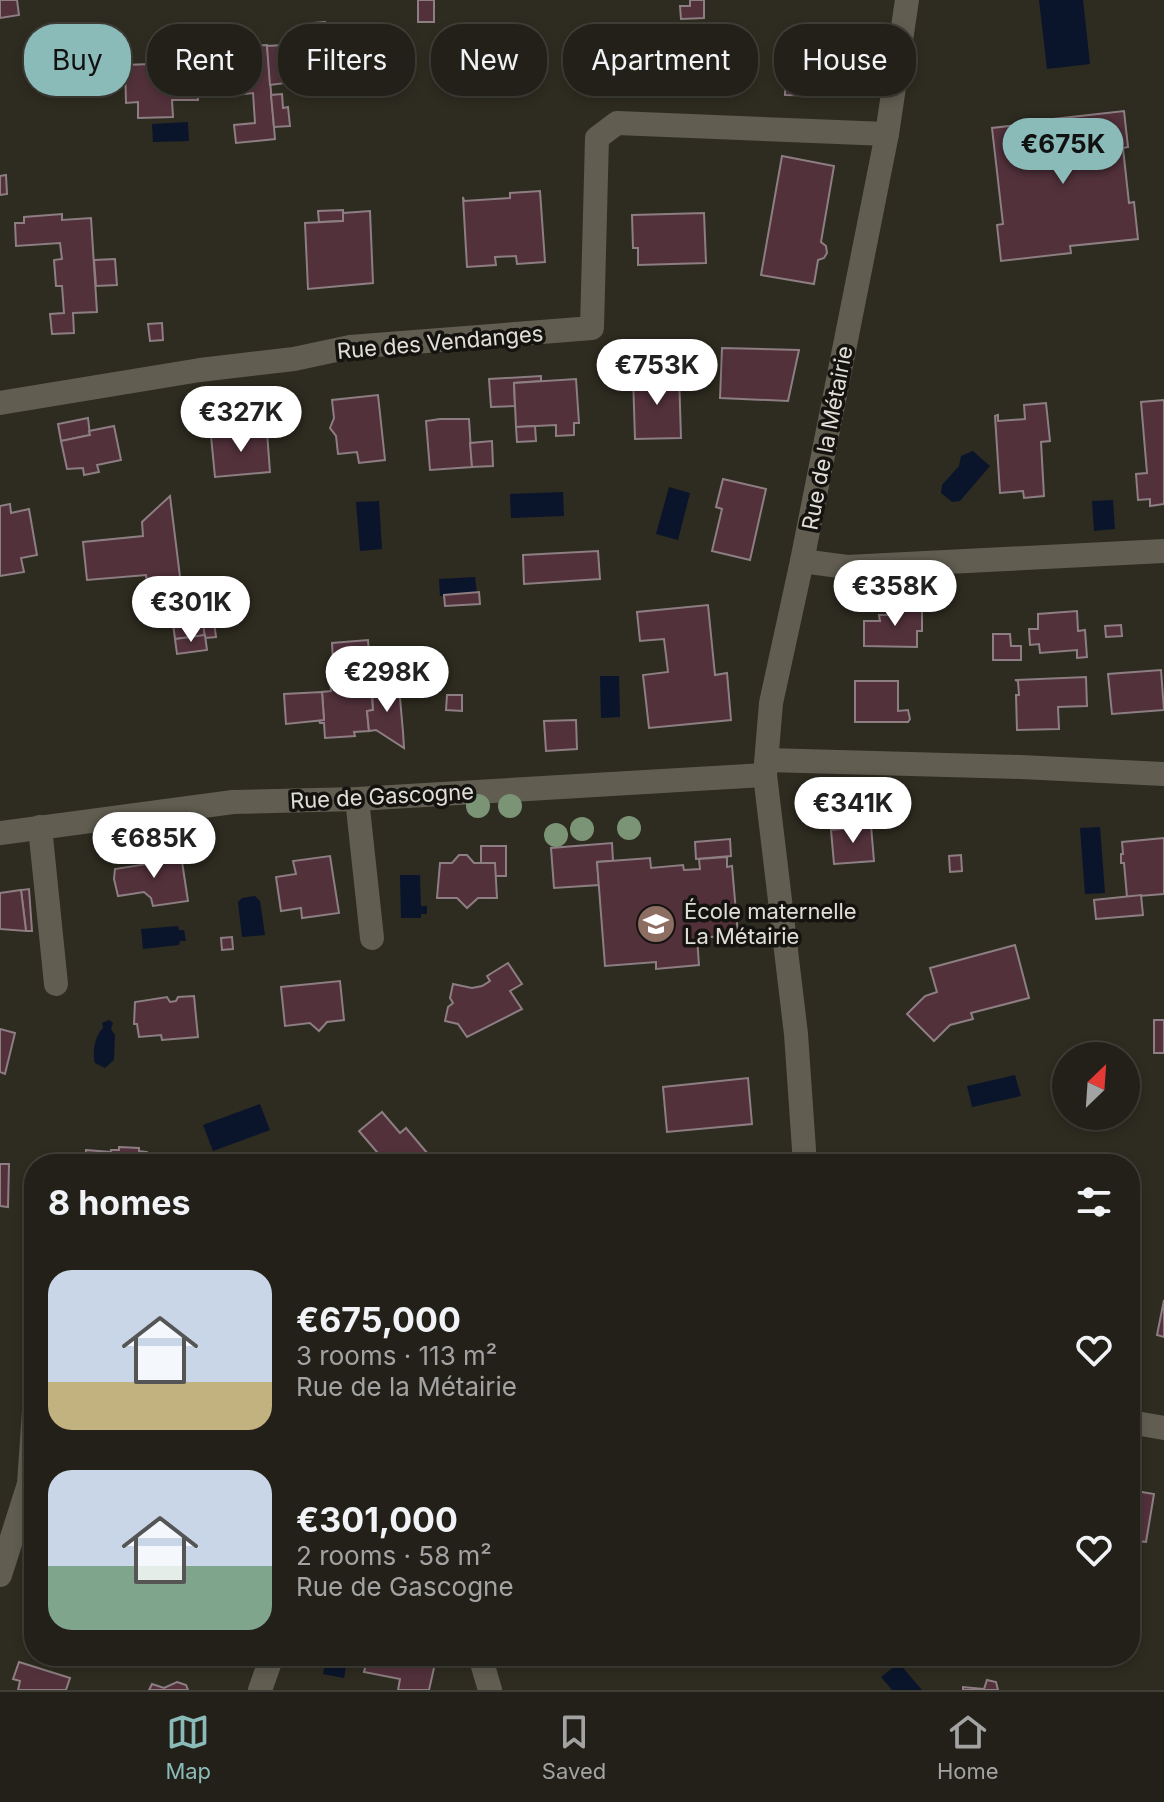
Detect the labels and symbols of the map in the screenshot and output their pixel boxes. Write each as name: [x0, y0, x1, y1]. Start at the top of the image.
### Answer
pin: €675K: [1007, 118, 1119, 186]
street label: Rue des Vendanges: [336, 320, 544, 364]
pin: €753K: [601, 339, 713, 407]
street label: Rue de la Métairie: [796, 344, 858, 532]
pin: €327K: [185, 386, 297, 454]
pin: €358K: [839, 560, 951, 628]
pin: €301K: [135, 576, 247, 644]
pin: €298K: [331, 646, 443, 714]
pin: €341K: [797, 777, 909, 845]
street label: Rue de Gascogne: [289, 778, 475, 814]
pin: €685K: [98, 812, 210, 880]
place label: École maternelle La Métairie: [684, 898, 857, 949]
school or university icon: École maternelle La Métairie: [635, 903, 677, 945]
north arrow: [1052, 1042, 1140, 1130]

